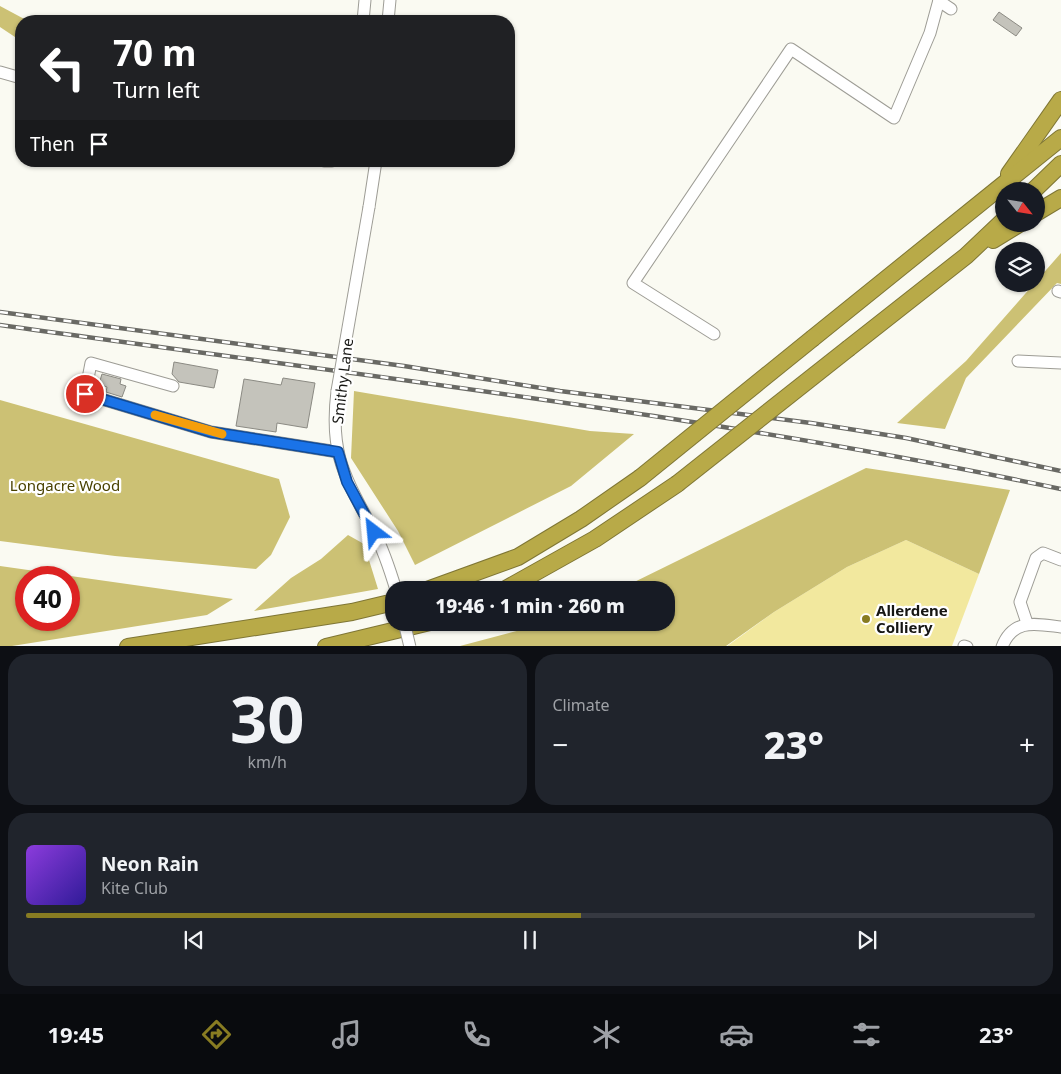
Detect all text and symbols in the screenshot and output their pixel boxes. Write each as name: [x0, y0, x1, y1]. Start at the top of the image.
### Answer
text: 70 m: [113, 29, 196, 76]
icon: left: [30, 35, 95, 100]
text: Turn left: [113, 74, 200, 104]
icon: arrive: [85, 130, 113, 158]
text: Then: [30, 131, 75, 157]
north arrow: [995, 182, 1045, 232]
map controls: [995, 182, 1045, 292]
button: layers: [995, 242, 1045, 292]
street label: Smithy Lane: [327, 337, 357, 425]
pin: [64, 373, 106, 415]
icon: arrive: [71, 380, 99, 408]
park label: Longacre Wood: [10, 475, 120, 495]
position arrow: [347, 505, 399, 557]
speed limit sign: 40: [15, 566, 80, 631]
text: 19:46 · 1 min · 260 m: [435, 593, 625, 619]
place label: Allerdene Colliery: [876, 600, 948, 637]
marker: Allerdene Colliery: [860, 613, 872, 625]
text: 30: [230, 674, 304, 762]
text: Climate: [553, 694, 610, 716]
text: 23°: [764, 718, 824, 770]
text: −: [553, 725, 569, 763]
text: +: [1019, 725, 1035, 763]
text: km/h: [248, 751, 287, 773]
text: Neon Rain: [101, 851, 199, 877]
text: Kite Club: [101, 877, 168, 899]
icon: previous: [180, 926, 208, 954]
icon: pause: [516, 926, 544, 954]
icon: next: [853, 926, 881, 954]
icon: directions: [199, 1017, 234, 1052]
icon: music: [329, 1017, 364, 1052]
icon: phone: [459, 1017, 494, 1052]
icon: climate: [589, 1017, 624, 1052]
icon: car: [719, 1017, 754, 1052]
icon: filters: [849, 1017, 884, 1052]
text: 19:45: [47, 1019, 104, 1049]
text: 23°: [979, 1019, 1013, 1049]

